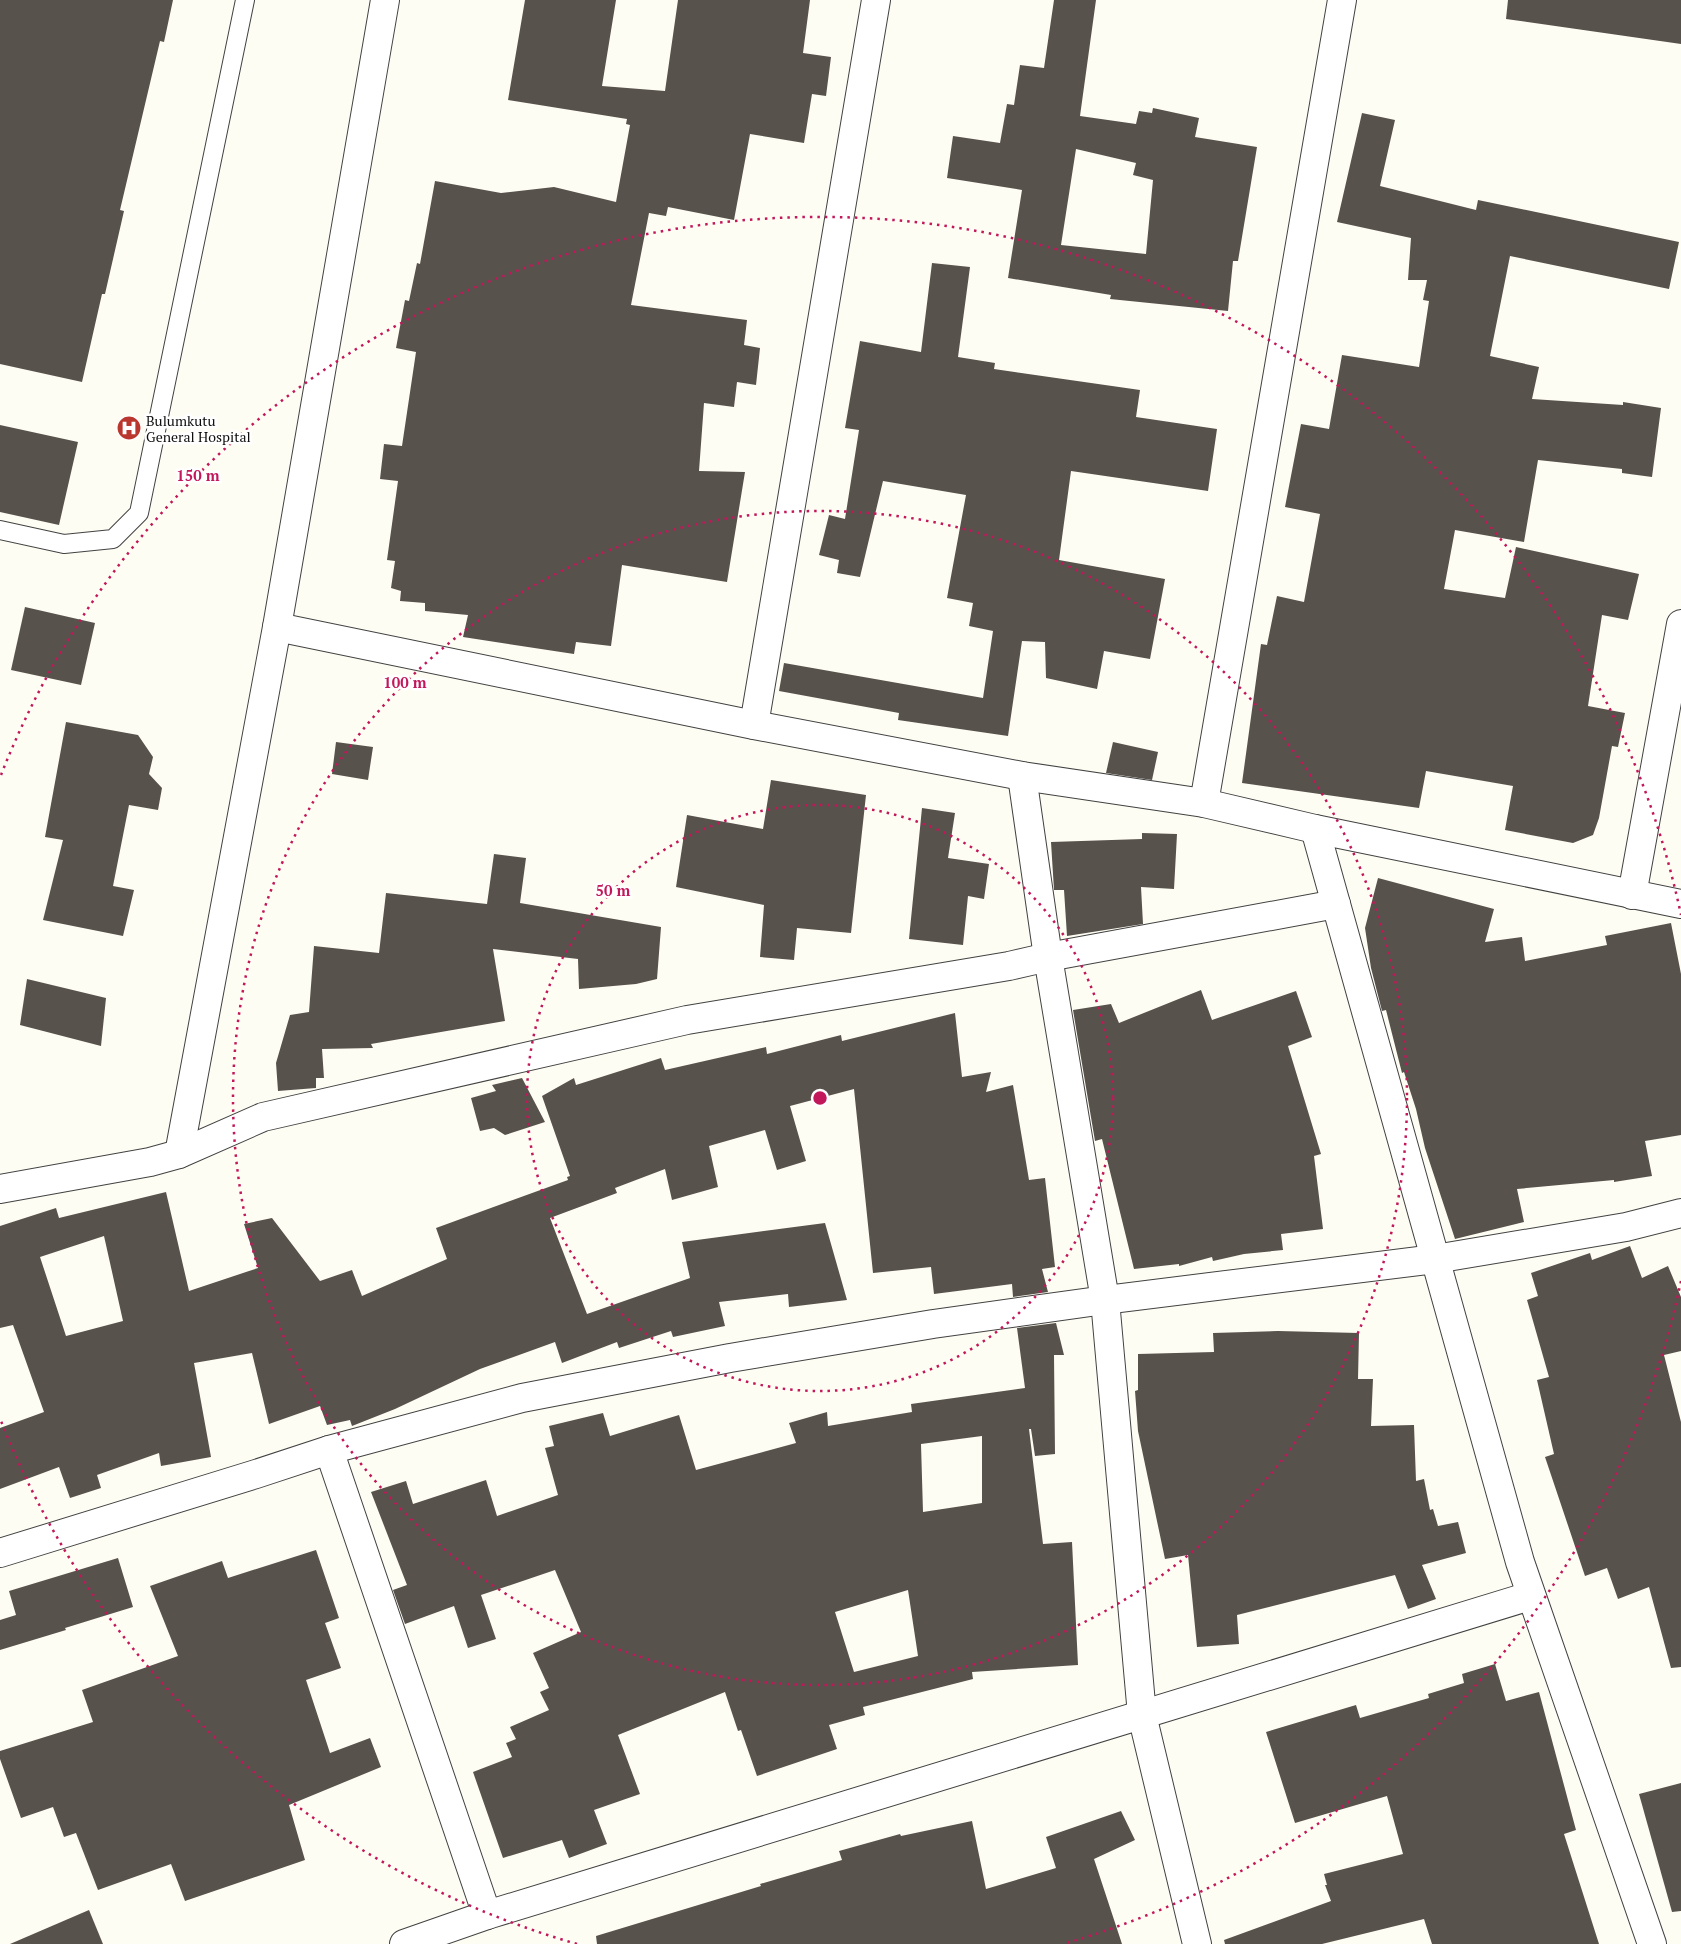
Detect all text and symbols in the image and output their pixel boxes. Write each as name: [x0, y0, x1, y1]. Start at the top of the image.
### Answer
place label: Bulumkutu General Hospital: [146, 411, 251, 446]
hospital icon: Bulumkutu General Hospital: [116, 415, 142, 441]
text: 150 m: [176, 465, 220, 485]
text: 100 m: [383, 672, 427, 692]
text: 50 m: [596, 880, 631, 900]
centre of rings: [811, 1089, 829, 1107]

